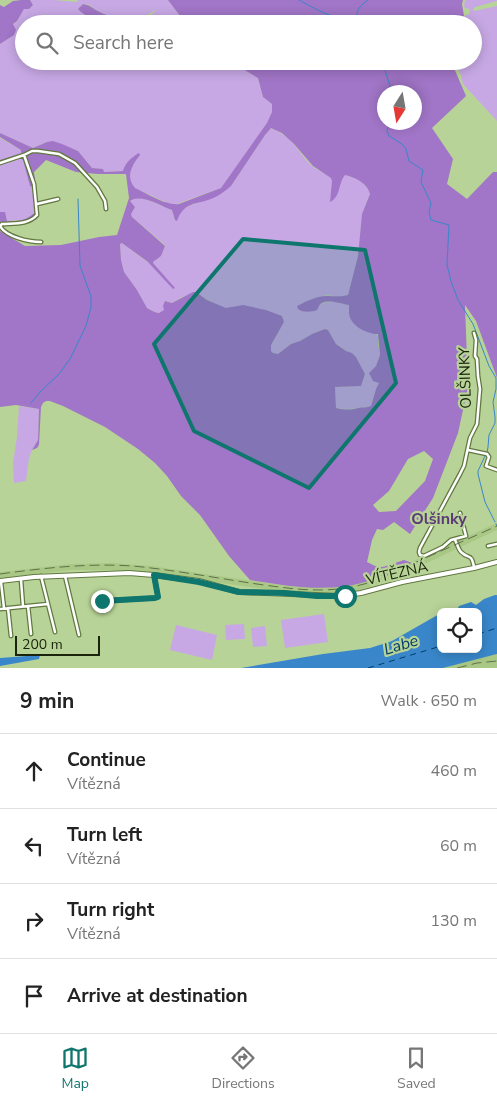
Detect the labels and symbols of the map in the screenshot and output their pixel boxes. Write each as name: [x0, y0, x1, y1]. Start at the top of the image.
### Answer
north arrow: [377, 85, 422, 130]
street label: OLŠINKY: [453, 346, 476, 409]
district label: Olšinky: [411, 508, 467, 530]
street label: VÍTĚZNÁ: [363, 556, 430, 590]
route start: [334, 585, 357, 608]
route end: [91, 590, 114, 613]
water label: Labe: [381, 629, 421, 661]
scale bar: [15, 633, 100, 656]

